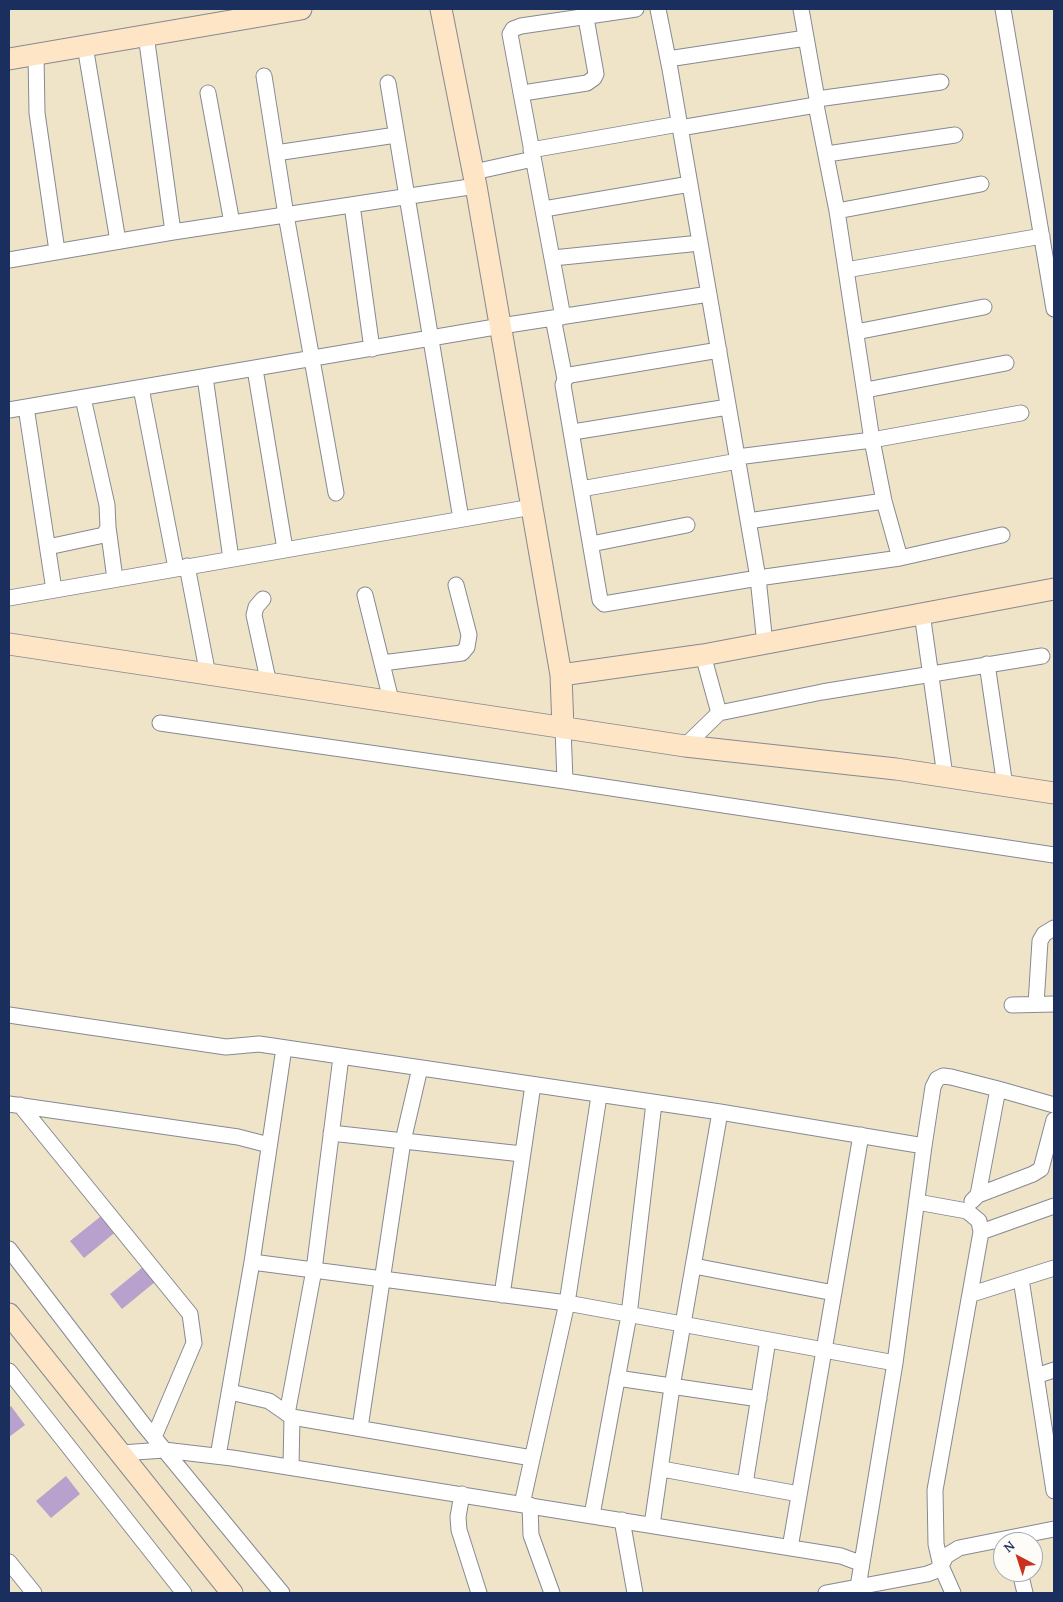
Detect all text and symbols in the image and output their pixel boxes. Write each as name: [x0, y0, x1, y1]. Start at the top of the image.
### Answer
north arrow: [993, 1532, 1043, 1582]
text: N: [999, 1536, 1019, 1557]

